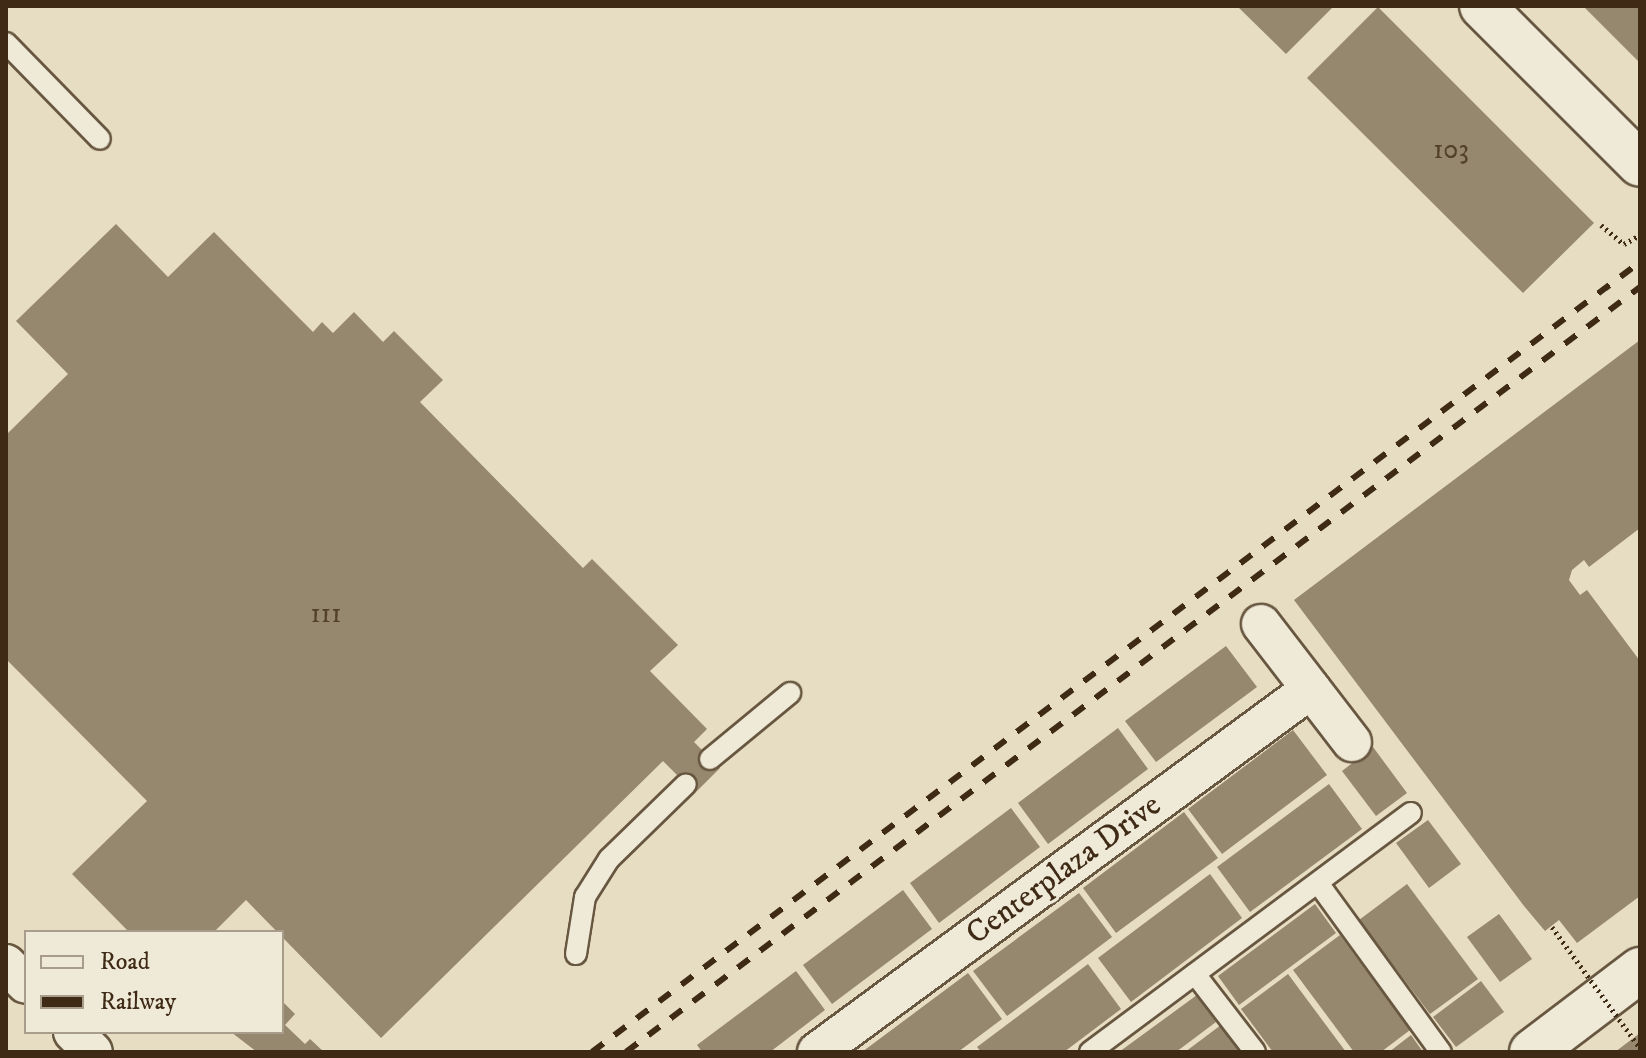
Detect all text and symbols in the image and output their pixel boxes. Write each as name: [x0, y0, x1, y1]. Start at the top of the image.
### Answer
house number: 103: [1433, 133, 1469, 167]
house number: 111: [311, 597, 341, 631]
street label: Centerplaza Drive: [959, 787, 1169, 953]
legend: [24, 930, 284, 1034]
text: Road: [100, 947, 150, 977]
text: Railway: [100, 987, 176, 1017]

